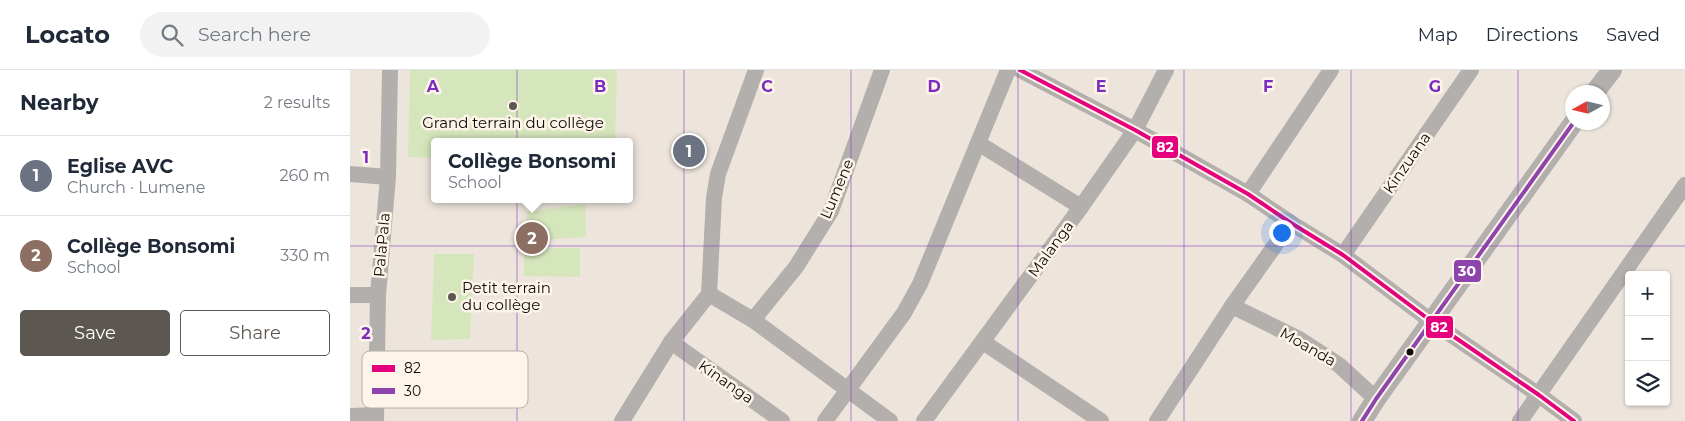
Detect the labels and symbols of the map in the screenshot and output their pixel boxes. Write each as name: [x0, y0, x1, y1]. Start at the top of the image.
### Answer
text: A: [426, 77, 440, 96]
text: B: [594, 77, 606, 96]
text: C: [761, 77, 773, 96]
text: D: [927, 77, 941, 96]
text: E: [1096, 77, 1106, 96]
text: F: [1263, 77, 1273, 96]
text: G: [1429, 77, 1441, 96]
north arrow: [1565, 85, 1610, 130]
marker: Grand terrain du collège: [507, 100, 519, 112]
place label: Grand terrain du collège: [422, 113, 604, 132]
street label: Kinzuana: [1379, 128, 1435, 197]
pin: 1: [673, 132, 705, 170]
line badge: 82: [1151, 135, 1179, 159]
text: 82: [1156, 138, 1174, 156]
text: 1: [363, 148, 369, 167]
street label: Lumene: [815, 156, 858, 222]
street label: PalaPala: [369, 212, 394, 278]
street label: Malanga: [1024, 217, 1077, 281]
pin: 2: [516, 219, 548, 257]
your location: [1269, 220, 1295, 246]
line badge: 30: [1453, 259, 1482, 283]
text: 30: [1457, 262, 1476, 280]
place label: Petit terrain du collège: [462, 278, 551, 314]
marker: Petit terrain du collège: [446, 291, 458, 303]
line badge: 82: [1425, 315, 1454, 339]
text: 82: [1430, 318, 1448, 336]
street label: Moanda: [1277, 323, 1340, 370]
text: 2: [361, 324, 371, 343]
unlabelled marker: [1405, 347, 1415, 357]
legend: [362, 351, 528, 408]
street label: Kinanga: [695, 356, 758, 407]
text: 82: [404, 359, 421, 377]
text: 30: [404, 382, 421, 400]

